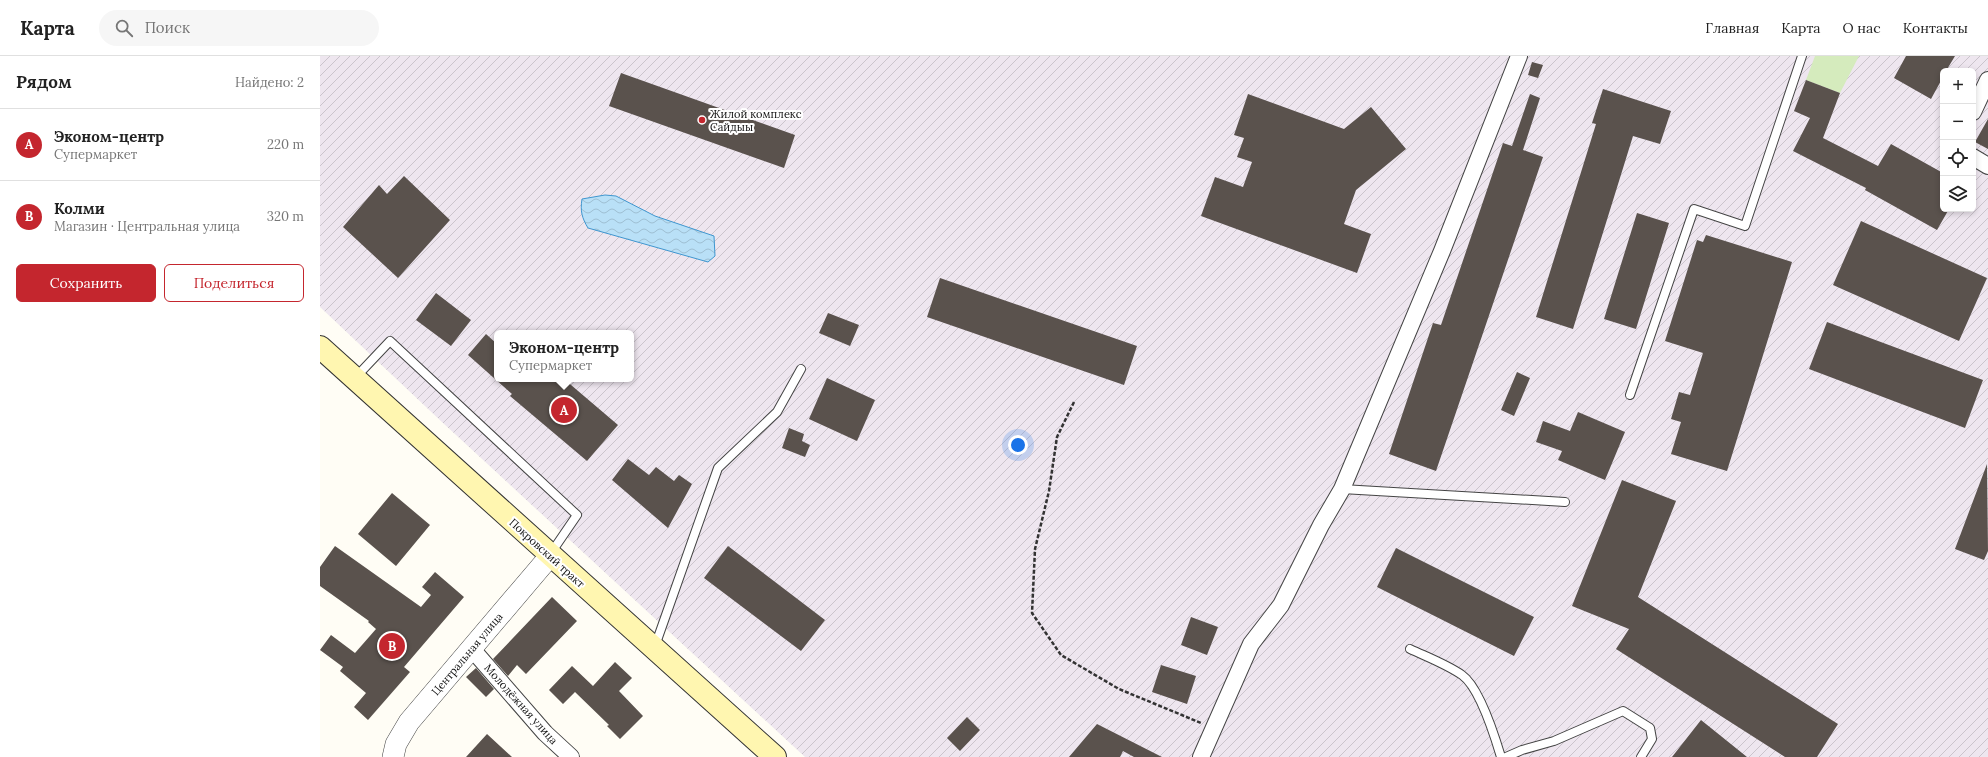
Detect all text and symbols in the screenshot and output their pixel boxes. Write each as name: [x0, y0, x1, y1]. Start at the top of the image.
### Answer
search box: [99, 10, 379, 46]
text: Карта: [20, 16, 75, 40]
icon: search: [113, 17, 135, 39]
text: Поиск: [145, 18, 190, 37]
text: Главная: [1705, 19, 1759, 37]
text: Карта: [1781, 19, 1821, 37]
text: О нас: [1843, 19, 1881, 37]
text: Контакты: [1903, 19, 1968, 37]
map controls: [1940, 68, 1976, 212]
button: +: [1940, 68, 1976, 104]
text: Рядом: [16, 71, 72, 93]
text: Найдено: 2: [235, 74, 304, 91]
button: −: [1940, 104, 1976, 140]
place label: Жилой комплекс Сайдыы: [710, 107, 802, 134]
marker: Жилой комплекс Сайдыы: [697, 115, 707, 125]
text: Эконом-центр: [54, 127, 164, 146]
text: A: [25, 136, 33, 153]
text: 220 m: [267, 136, 304, 153]
button: locate: [1940, 140, 1976, 176]
text: Супермаркет: [54, 146, 137, 163]
button: layers: [1940, 176, 1976, 212]
text: Колми: [54, 199, 105, 218]
text: B: [25, 208, 33, 225]
text: 320 m: [267, 208, 304, 225]
text: Магазин · Центральная улица: [54, 218, 240, 235]
button: Сохранить: [16, 264, 156, 302]
button: Поделиться: [164, 264, 304, 302]
popup: [494, 330, 634, 382]
text: Эконом-центр: [509, 338, 619, 357]
text: Супермаркет: [509, 357, 592, 374]
pin: A: [551, 395, 577, 425]
your location: [1008, 435, 1028, 455]
street label: Покровский тракт: [506, 515, 588, 591]
street label: Центральная улица: [428, 609, 506, 698]
pin: B: [379, 631, 405, 661]
street label: Молодёжная улица: [481, 661, 561, 747]

